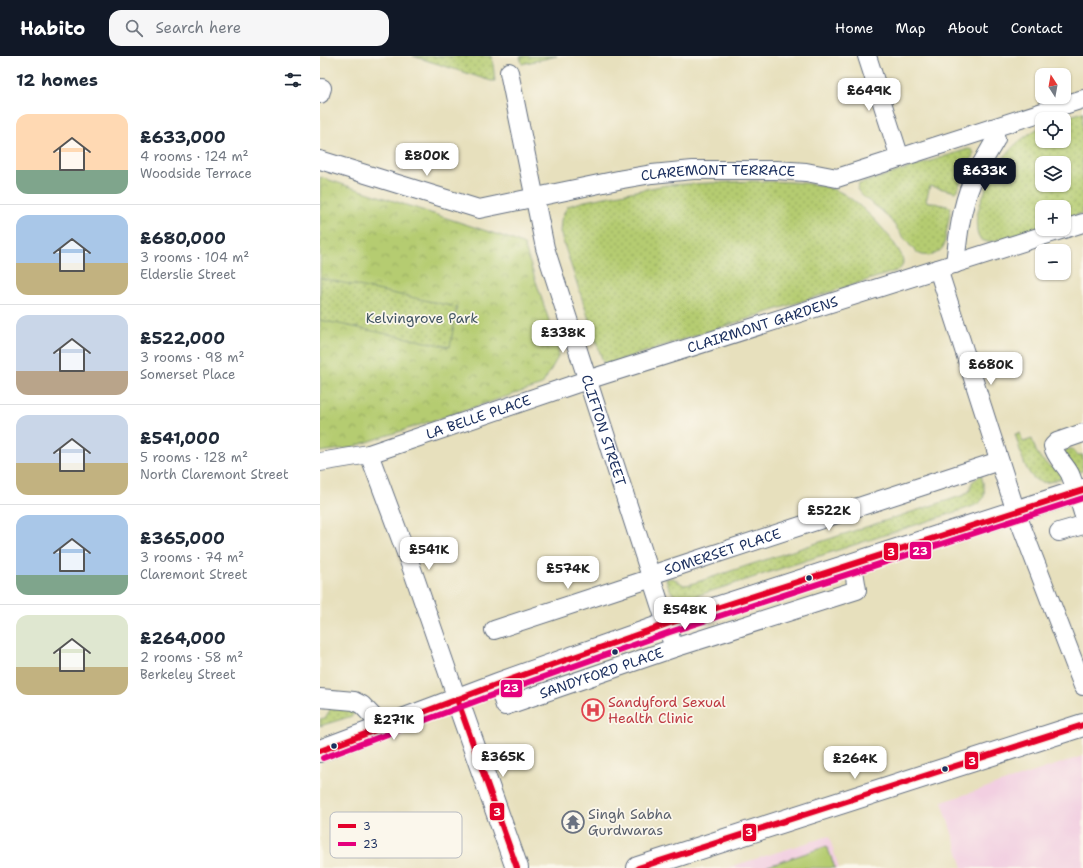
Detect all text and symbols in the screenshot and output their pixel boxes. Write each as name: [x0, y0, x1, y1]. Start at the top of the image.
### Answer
search box: [109, 10, 389, 46]
text: Habito: [20, 16, 85, 41]
icon: search: [123, 17, 145, 39]
text: Search here: [155, 18, 241, 38]
text: Home: [835, 19, 874, 37]
text: Map: [896, 19, 926, 37]
text: About: [948, 19, 989, 37]
text: Contact: [1011, 19, 1063, 37]
north arrow: [1035, 68, 1071, 104]
map controls: [1035, 68, 1071, 280]
text: 12 homes: [16, 69, 98, 91]
icon: filters: [282, 69, 304, 91]
pin: £649K: [841, 78, 897, 112]
text: £649K: [847, 82, 891, 99]
button: locate: [1035, 112, 1071, 148]
text: £633,000: [140, 126, 226, 148]
icon: home: [48, 130, 96, 178]
pin: £800K: [399, 143, 455, 177]
text: £800K: [405, 147, 449, 164]
text: 4 rooms · 124 m²: [140, 148, 249, 165]
button: layers: [1035, 156, 1071, 192]
pin: £633K: [957, 158, 1013, 192]
street label: CLAREMONT TERRACE: [639, 160, 796, 185]
text: £633K: [963, 162, 1007, 179]
text: Woodside Terrace: [140, 165, 252, 182]
button: +: [1035, 200, 1071, 236]
text: £680,000: [140, 227, 226, 249]
icon: home: [48, 231, 96, 279]
button: −: [1035, 244, 1071, 280]
text: 3 rooms · 104 m²: [140, 249, 249, 266]
text: Elderslie Street: [140, 266, 236, 283]
street label: CLAIRMONT GARDENS: [685, 292, 840, 357]
park label: Kelvingrove Park: [366, 309, 478, 327]
pin: £338K: [535, 320, 591, 354]
text: £338K: [541, 324, 585, 341]
text: £522,000: [140, 327, 225, 349]
icon: home: [48, 331, 96, 379]
text: 3 rooms · 98 m²: [140, 349, 244, 366]
pin: £680K: [963, 352, 1019, 386]
text: £680K: [969, 356, 1013, 373]
text: Somerset Place: [140, 366, 235, 383]
street label: CLIFTON STREET: [577, 372, 630, 488]
street label: LA BELLE PLACE: [423, 391, 533, 443]
text: £541,000: [140, 427, 220, 449]
icon: home: [48, 431, 96, 479]
text: 5 rooms · 128 m²: [140, 449, 248, 466]
text: North Claremont Street: [140, 466, 289, 483]
pin: £522K: [801, 498, 857, 532]
text: £522K: [807, 502, 851, 519]
street label: SOMERSET PLACE: [662, 524, 783, 579]
text: £365,000: [140, 527, 225, 549]
icon: home: [48, 531, 96, 579]
pin: £541K: [401, 537, 457, 571]
text: £541K: [409, 541, 449, 558]
line badge: 23: [909, 541, 932, 560]
line badge: 3: [883, 542, 899, 561]
text: 23: [912, 544, 928, 559]
text: 3: [887, 545, 895, 560]
text: 3 rooms · 74 m²: [140, 549, 244, 566]
pin: £574K: [540, 556, 596, 590]
text: £574K: [546, 560, 590, 577]
text: Claremont Street: [140, 566, 247, 583]
unlabelled marker: [804, 573, 814, 583]
pin: £548K: [657, 597, 713, 631]
text: £548K: [663, 601, 707, 618]
text: £264,000: [140, 627, 226, 649]
icon: home: [48, 631, 96, 679]
street label: SANDYFORD PLACE: [537, 643, 666, 703]
unlabelled marker: [610, 647, 620, 657]
text: 2 rooms · 58 m²: [140, 649, 243, 666]
text: Berkeley Street: [140, 666, 236, 683]
line badge: 23: [500, 679, 523, 698]
text: 23: [503, 681, 519, 696]
place label: Sandyford Sexual Health Clinic: [608, 693, 727, 727]
hospital icon: Sandyford Sexual Health Clinic: [580, 697, 606, 723]
pin: £271K: [366, 707, 422, 741]
text: £271K: [374, 711, 414, 728]
unlabelled marker: [329, 741, 339, 751]
pin: £365K: [475, 744, 531, 778]
pin: £264K: [827, 746, 883, 780]
text: £365K: [481, 748, 525, 765]
text: £264K: [833, 750, 877, 767]
line badge: 3: [964, 751, 979, 770]
text: 3: [968, 754, 976, 769]
unlabelled marker: [940, 764, 950, 774]
line badge: 3: [489, 802, 505, 821]
text: 3: [493, 805, 501, 820]
place label: Singh Sabha Gurdwaras: [588, 805, 672, 839]
temple icon: Singh Sabha Gurdwaras: [560, 809, 586, 835]
legend: [330, 812, 462, 858]
text: 3: [363, 819, 371, 834]
line badge: 3: [742, 823, 757, 842]
text: 3: [745, 825, 753, 840]
text: 23: [363, 837, 378, 852]

